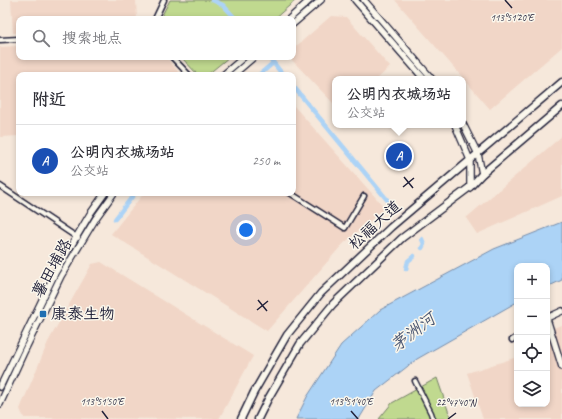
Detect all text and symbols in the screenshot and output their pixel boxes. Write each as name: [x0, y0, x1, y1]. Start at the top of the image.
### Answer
text: 113°51'20"E: [490, 11, 535, 24]
search box: [16, 16, 296, 60]
icon: search: [30, 27, 52, 49]
text: 搜索地点: [62, 29, 122, 48]
popup: [332, 76, 466, 128]
text: 公明内衣城场站: [346, 85, 452, 104]
text: 附近: [32, 89, 66, 110]
text: 公交站: [346, 105, 386, 121]
pin: A: [386, 141, 412, 171]
text: 公明内衣城场站: [70, 143, 175, 162]
text: A: [42, 153, 48, 169]
text: 250 m: [252, 153, 280, 169]
text: 公交站: [70, 163, 109, 179]
street label: 松福大道: [345, 196, 405, 254]
your location: [236, 220, 256, 240]
street label: 薯田埔路: [28, 235, 76, 301]
map controls: [514, 263, 550, 407]
button: +: [514, 263, 550, 299]
button: −: [514, 299, 550, 335]
place label: 康泰生物: [51, 304, 115, 324]
water label: 茅洲河: [386, 306, 442, 356]
marker: 康泰生物: [38, 309, 48, 319]
button: locate: [514, 335, 550, 371]
button: layers: [514, 371, 550, 407]
text: 113°51'50"E: [80, 395, 125, 408]
text: 113°51'40"E: [329, 395, 374, 408]
text: 22°47'40"N: [436, 396, 478, 409]

